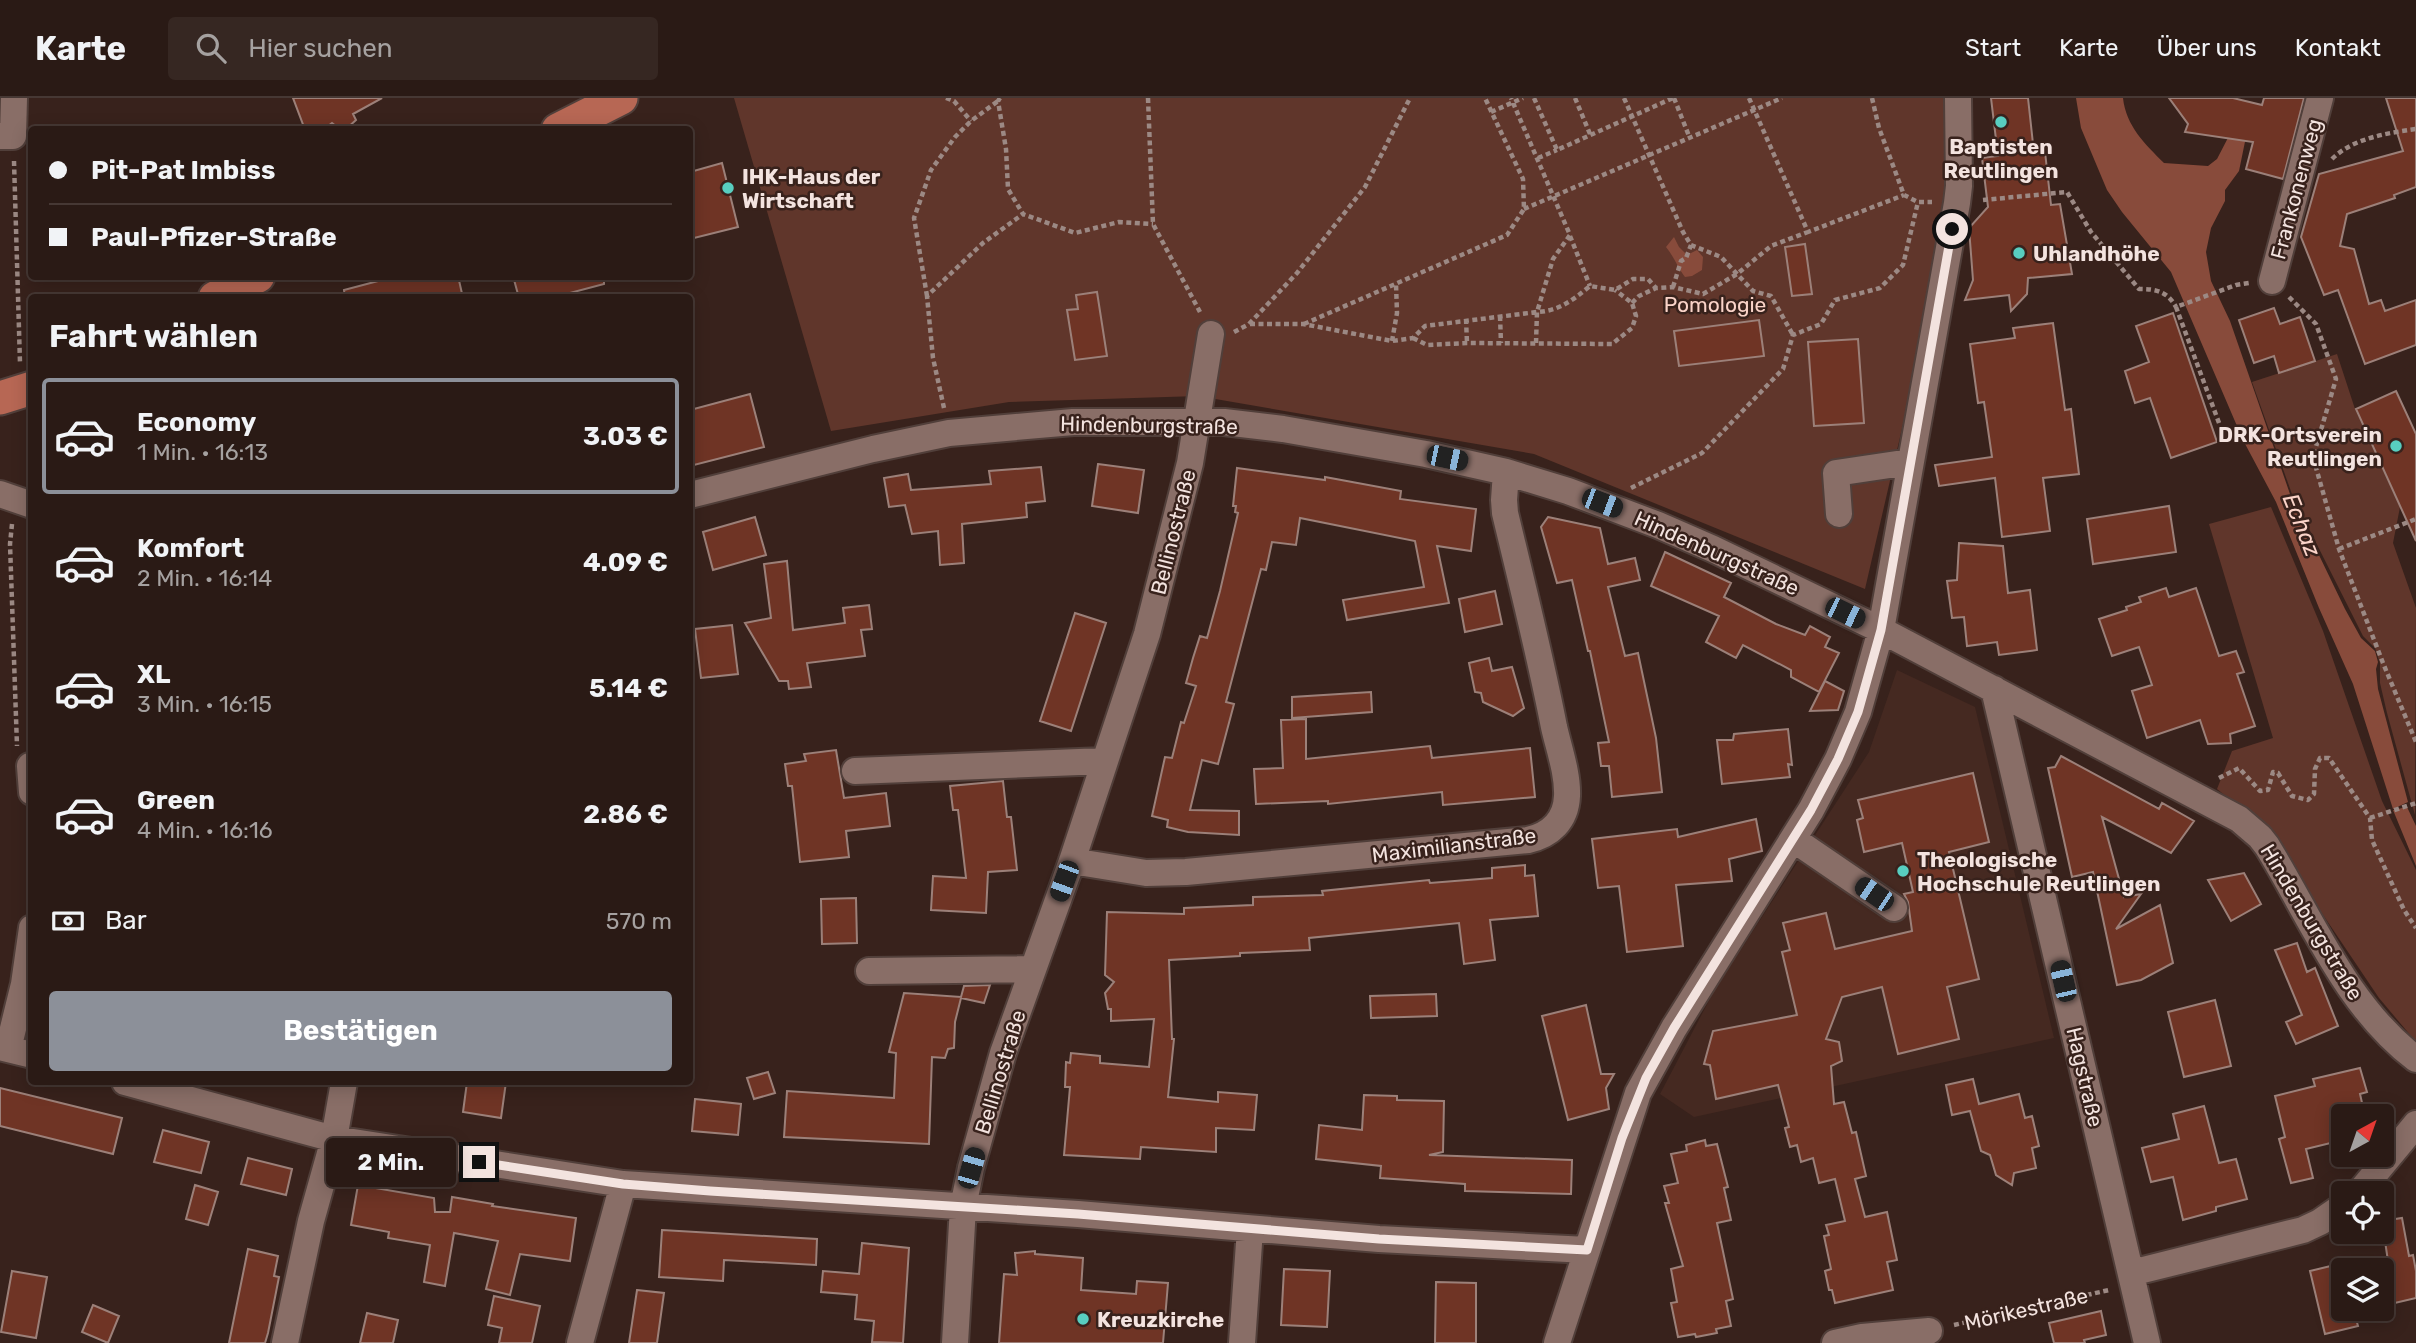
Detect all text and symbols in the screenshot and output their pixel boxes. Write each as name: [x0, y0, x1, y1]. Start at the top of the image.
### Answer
search box: [168, 17, 658, 80]
text: Karte: [35, 29, 126, 68]
icon: search: [192, 29, 230, 67]
text: Hier suchen: [248, 33, 393, 64]
text: Start: [1965, 34, 2021, 62]
text: Karte: [2059, 34, 2119, 62]
text: Über uns: [2157, 34, 2257, 62]
text: Kontakt: [2295, 34, 2381, 62]
marker: Baptisten Reutlingen: [1993, 114, 2009, 130]
street label: Frankonenweg: [2265, 116, 2327, 262]
place label: Baptisten Reutlingen: [1944, 134, 2058, 183]
text: Pit-Pat Imbiss: [91, 155, 275, 186]
place label: IHK-Haus der Wirtschaft: [742, 164, 881, 213]
marker: IHK-Haus der Wirtschaft: [720, 180, 736, 196]
route start: [1936, 213, 1968, 245]
text: Paul-Pfizer-Straße: [91, 222, 337, 253]
place label: Uhlandhöhe: [2033, 241, 2160, 266]
marker: Uhlandhöhe: [2011, 245, 2027, 261]
park label: Pomologie: [1664, 292, 1766, 317]
text: Fahrt wählen: [49, 317, 258, 355]
icon: car: [53, 405, 116, 468]
text: Economy: [137, 407, 256, 438]
street label: Hindenburgstraße: [1060, 411, 1238, 439]
text: 3.03 €: [583, 421, 668, 452]
place label: DRK-Ortsverein Reutlingen: [2218, 422, 2382, 471]
text: 1 Min. · 16:13: [137, 438, 268, 466]
marker: DRK-Ortsverein Reutlingen: [2388, 438, 2404, 454]
car: [1425, 443, 1470, 473]
street label: Bellinostraße: [1145, 467, 1201, 597]
car: [1579, 486, 1626, 520]
water label: Echaz: [2277, 489, 2327, 561]
street label: Hindenburgstraße: [1631, 505, 1803, 601]
icon: car: [53, 531, 116, 594]
text: Komfort: [137, 533, 244, 564]
text: 4.09 €: [583, 547, 668, 578]
text: 2 Min. · 16:14: [137, 564, 272, 592]
car: [1822, 594, 1869, 632]
icon: car: [53, 657, 116, 720]
text: XL: [137, 659, 170, 690]
text: 5.14 €: [589, 673, 668, 704]
text: 3 Min. · 16:15: [137, 690, 272, 718]
icon: car: [53, 783, 116, 846]
text: Green: [137, 785, 215, 816]
text: 2.86 €: [583, 799, 668, 830]
text: 4 Min. · 16:16: [137, 816, 273, 844]
street label: Maximilianstraße: [1370, 823, 1538, 867]
street label: Hindenburgstraße: [2256, 839, 2368, 1005]
place label: Theologische Hochschule Reutlingen: [1917, 847, 2161, 896]
car: [1047, 858, 1082, 904]
marker: Theologische Hochschule Reutlingen: [1895, 863, 1911, 879]
car: [1851, 874, 1898, 914]
icon: cash: [49, 902, 87, 940]
text: Bar: [105, 905, 147, 936]
text: 570 m: [606, 907, 672, 935]
car: [2049, 958, 2078, 1004]
button: Bestätigen: [49, 991, 672, 1071]
street label: Bellinostraße: [969, 1007, 1031, 1137]
street label: Hagstraße: [2061, 1025, 2109, 1129]
north arrow: [2331, 1104, 2394, 1167]
map controls: [2331, 1104, 2394, 1321]
callout: 2 Min.: [325, 1138, 454, 1186]
car: [956, 1145, 987, 1191]
route end: [463, 1146, 495, 1178]
text: 2 Min.: [358, 1148, 424, 1176]
button: locate: [2331, 1181, 2394, 1244]
button: layers: [2331, 1258, 2394, 1321]
street label: Mörikestraße: [1962, 1283, 2090, 1335]
place label: Kreuzkirche: [1097, 1307, 1224, 1332]
marker: Kreuzkirche: [1075, 1311, 1091, 1327]

